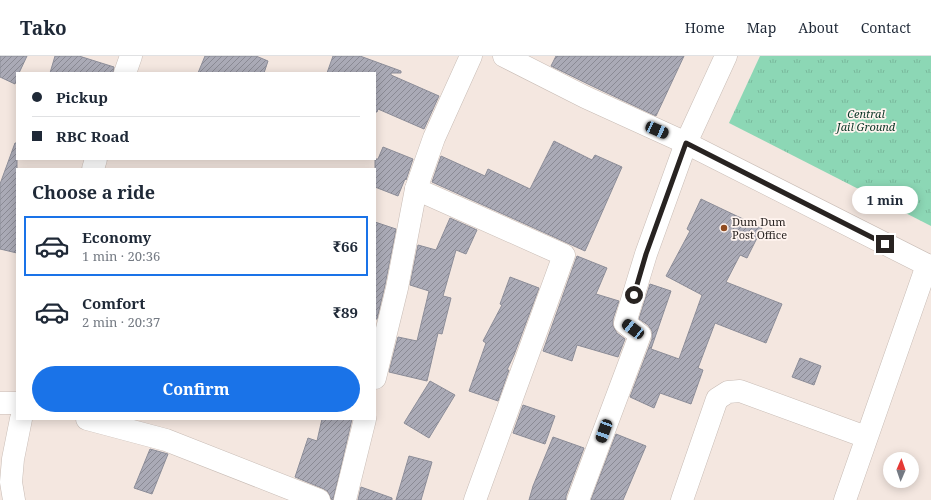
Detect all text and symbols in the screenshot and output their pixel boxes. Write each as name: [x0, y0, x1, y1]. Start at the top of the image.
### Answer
text: Tako: [20, 15, 67, 41]
text: Home: [685, 18, 725, 37]
text: Map: [747, 18, 776, 37]
text: About: [798, 18, 839, 37]
text: Contact: [861, 18, 911, 37]
text: Pickup: [56, 87, 108, 107]
park label: Central Jail Ground: [835, 106, 896, 134]
car: [644, 120, 670, 140]
text: RBC Road: [56, 126, 129, 146]
text: Choose a ride: [32, 180, 155, 204]
callout: 1 min: [852, 186, 918, 214]
text: 1 min: [867, 191, 903, 209]
place label: Dum Dum Post Office: [732, 214, 787, 242]
marker: Dum Dum Post Office: [719, 223, 729, 233]
text: Economy: [82, 227, 151, 247]
icon: car: [34, 228, 70, 264]
route end: [876, 235, 894, 253]
text: ₹66: [333, 236, 358, 256]
text: 1 min · 20:36: [82, 247, 160, 265]
route start: [625, 286, 643, 304]
text: Comfort: [82, 293, 145, 313]
icon: car: [34, 294, 70, 330]
text: ₹89: [333, 302, 358, 322]
text: 2 min · 20:37: [82, 313, 160, 331]
car: [620, 317, 646, 341]
button: Confirm: [32, 366, 360, 412]
car: [594, 418, 614, 444]
north arrow: [883, 452, 919, 488]
map controls: [883, 452, 919, 488]

